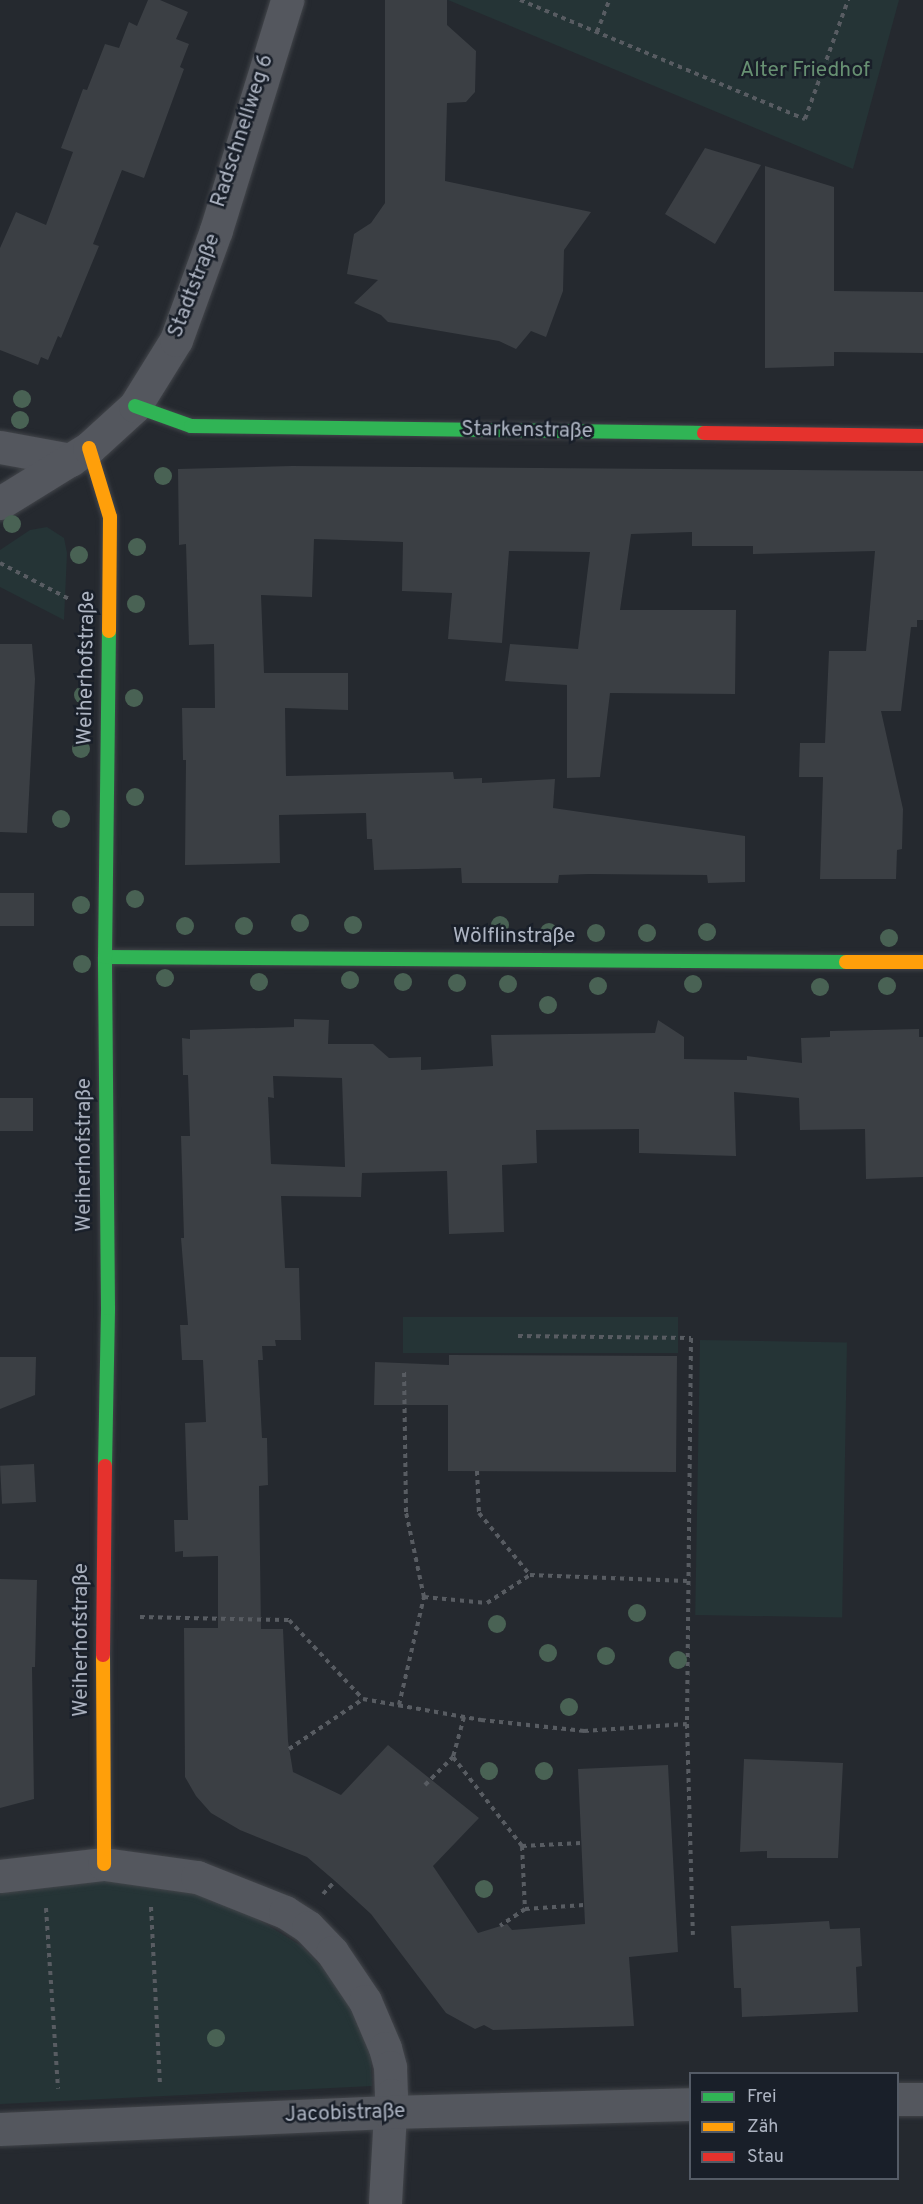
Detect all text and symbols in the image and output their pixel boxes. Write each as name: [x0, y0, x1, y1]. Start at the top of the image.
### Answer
street label: Radschnellweg 6: [206, 51, 280, 211]
park label: Alter Friedhof: [740, 58, 870, 84]
street label: Stadtstraße: [164, 230, 226, 342]
street label: Starkenstraße: [461, 417, 593, 445]
street label: Weiherhofstraße: [73, 591, 101, 745]
street label: Wölflinstraße: [453, 924, 575, 950]
street label: Weiherhofstraße: [72, 1078, 98, 1232]
street label: Weiherhofstraße: [69, 1563, 95, 1717]
legend: [689, 2072, 899, 2180]
text: Frei: [747, 2086, 777, 2109]
street label: Jacobistraße: [284, 2099, 406, 2129]
text: Zäh: [747, 2116, 778, 2139]
text: Stau: [747, 2146, 784, 2169]

